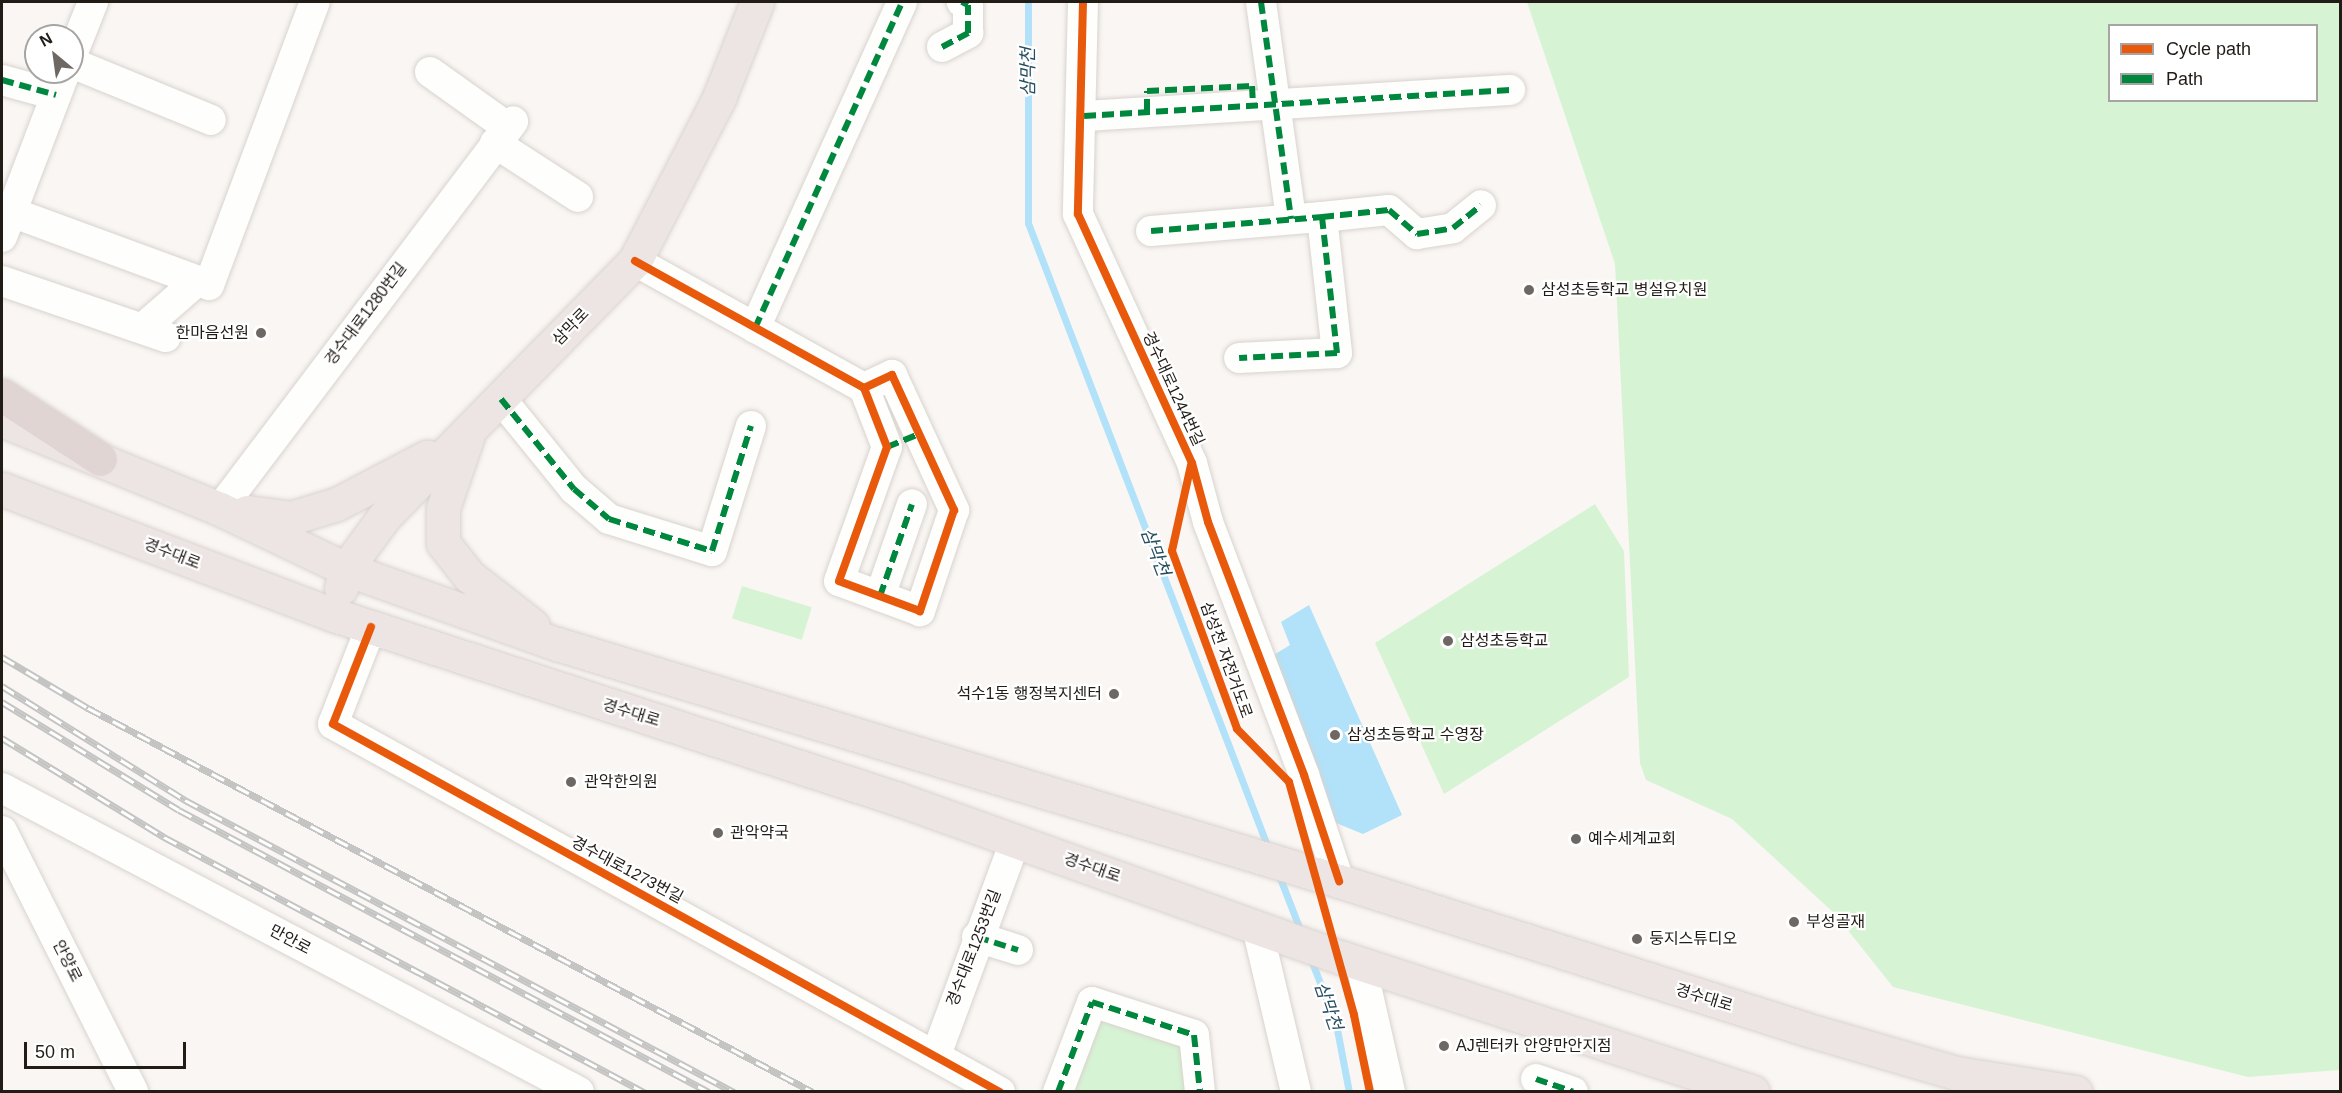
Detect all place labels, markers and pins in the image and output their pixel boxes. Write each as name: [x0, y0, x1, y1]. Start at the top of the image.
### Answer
place label: 삼성초등학교 병설유치원: [1541, 280, 1707, 300]
marker: 삼성초등학교 병설유치원: [1522, 283, 1536, 297]
place label: 한마음선원: [175, 323, 249, 343]
marker: 한마음선원: [254, 326, 268, 340]
place label: 삼성초등학교: [1460, 631, 1548, 651]
marker: 삼성초등학교: [1441, 634, 1455, 648]
place label: 석수1동 행정복지센터: [956, 684, 1102, 704]
marker: 석수1동 행정복지센터: [1107, 687, 1121, 701]
place label: 삼성초등학교 수영장: [1347, 725, 1484, 745]
marker: 삼성초등학교 수영장: [1328, 728, 1342, 742]
place label: 관악한의원: [584, 772, 658, 792]
marker: 관악한의원: [562, 773, 580, 791]
place label: 관악약국: [730, 823, 789, 843]
marker: 관악약국: [711, 826, 725, 840]
place label: 예수세계교회: [1588, 829, 1676, 849]
marker: 예수세계교회: [1569, 832, 1583, 846]
place label: 부성골재: [1806, 912, 1865, 932]
marker: 부성골재: [1787, 915, 1801, 929]
place label: 둥지스튜디오: [1649, 929, 1737, 949]
marker: 둥지스튜디오: [1630, 932, 1644, 946]
place label: AJ렌터카 안양만안지점: [1456, 1036, 1612, 1056]
marker: AJ렌터카 안양만안지점: [1437, 1039, 1451, 1053]

